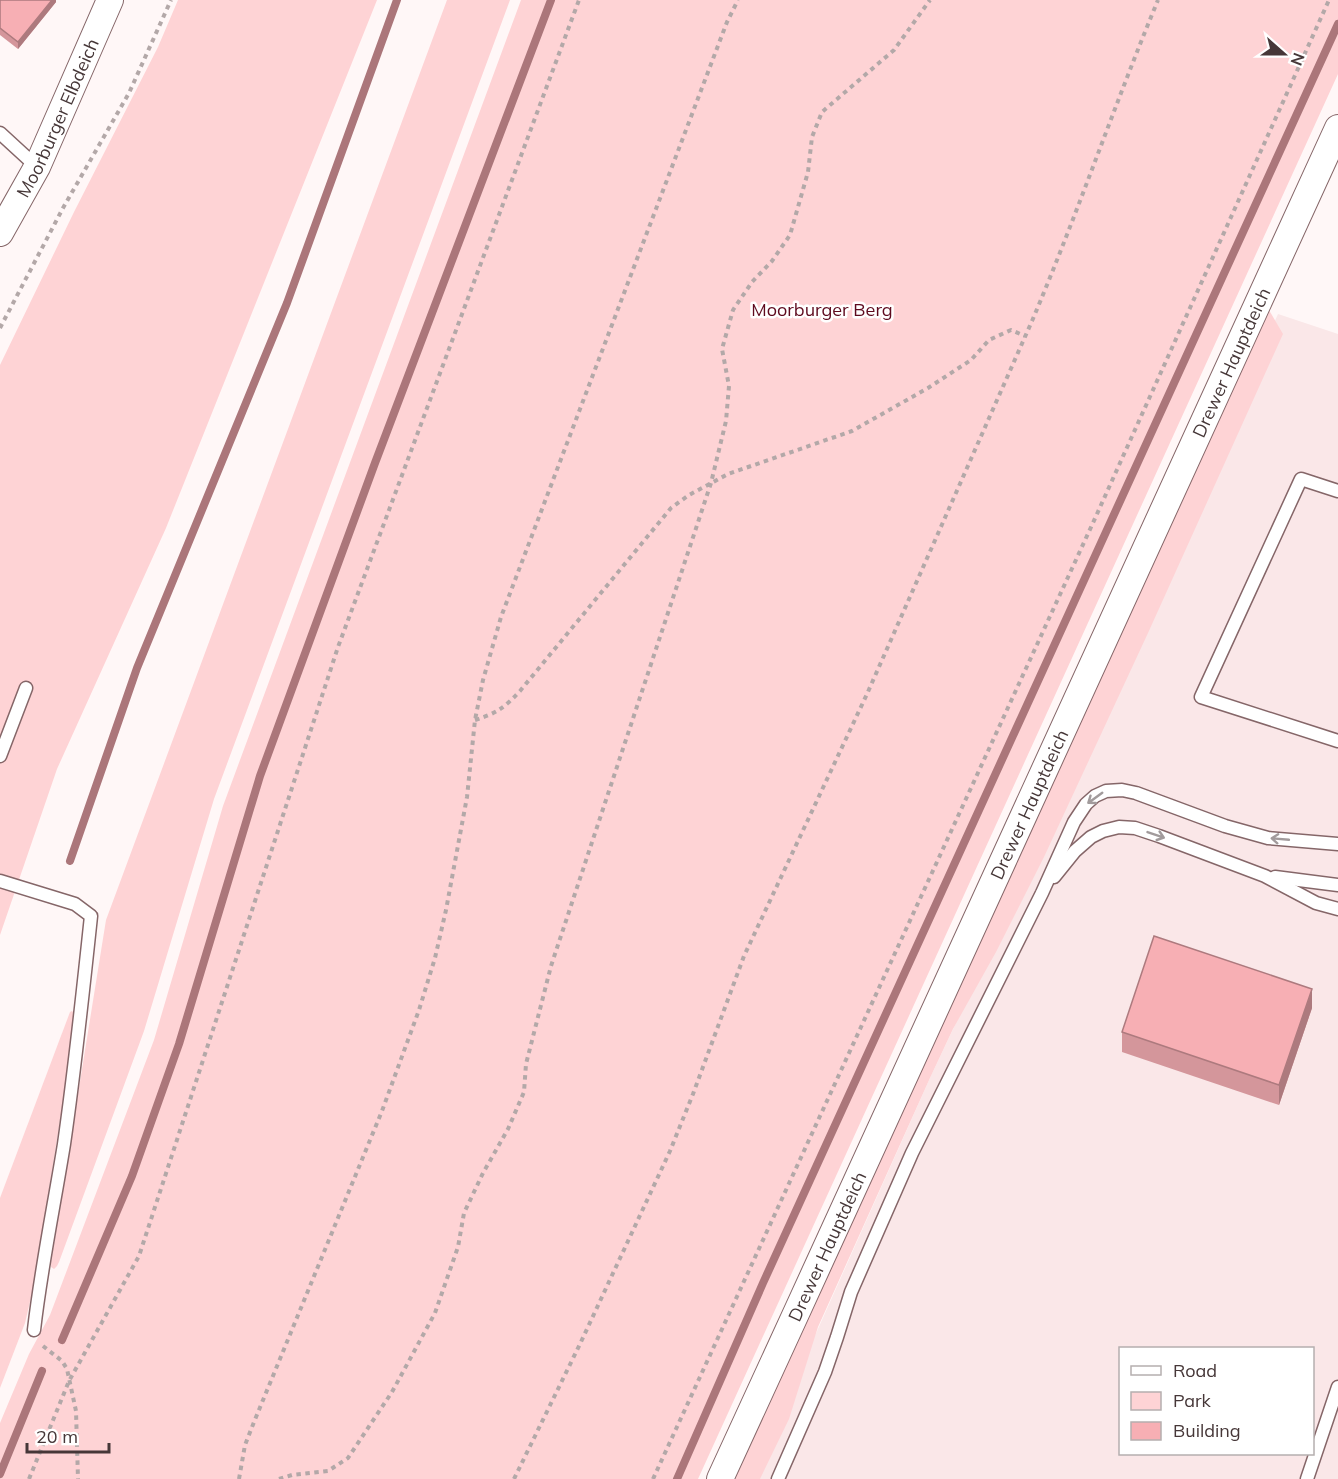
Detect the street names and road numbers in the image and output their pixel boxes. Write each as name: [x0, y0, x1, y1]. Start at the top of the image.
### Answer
street label: Moorburger Elbdeich: [11, 35, 103, 201]
street label: Drewer Hauptdeich: [1187, 284, 1275, 441]
street label: Drewer Hauptdeich: [985, 726, 1073, 883]
street label: Drewer Hauptdeich: [782, 1168, 871, 1325]

